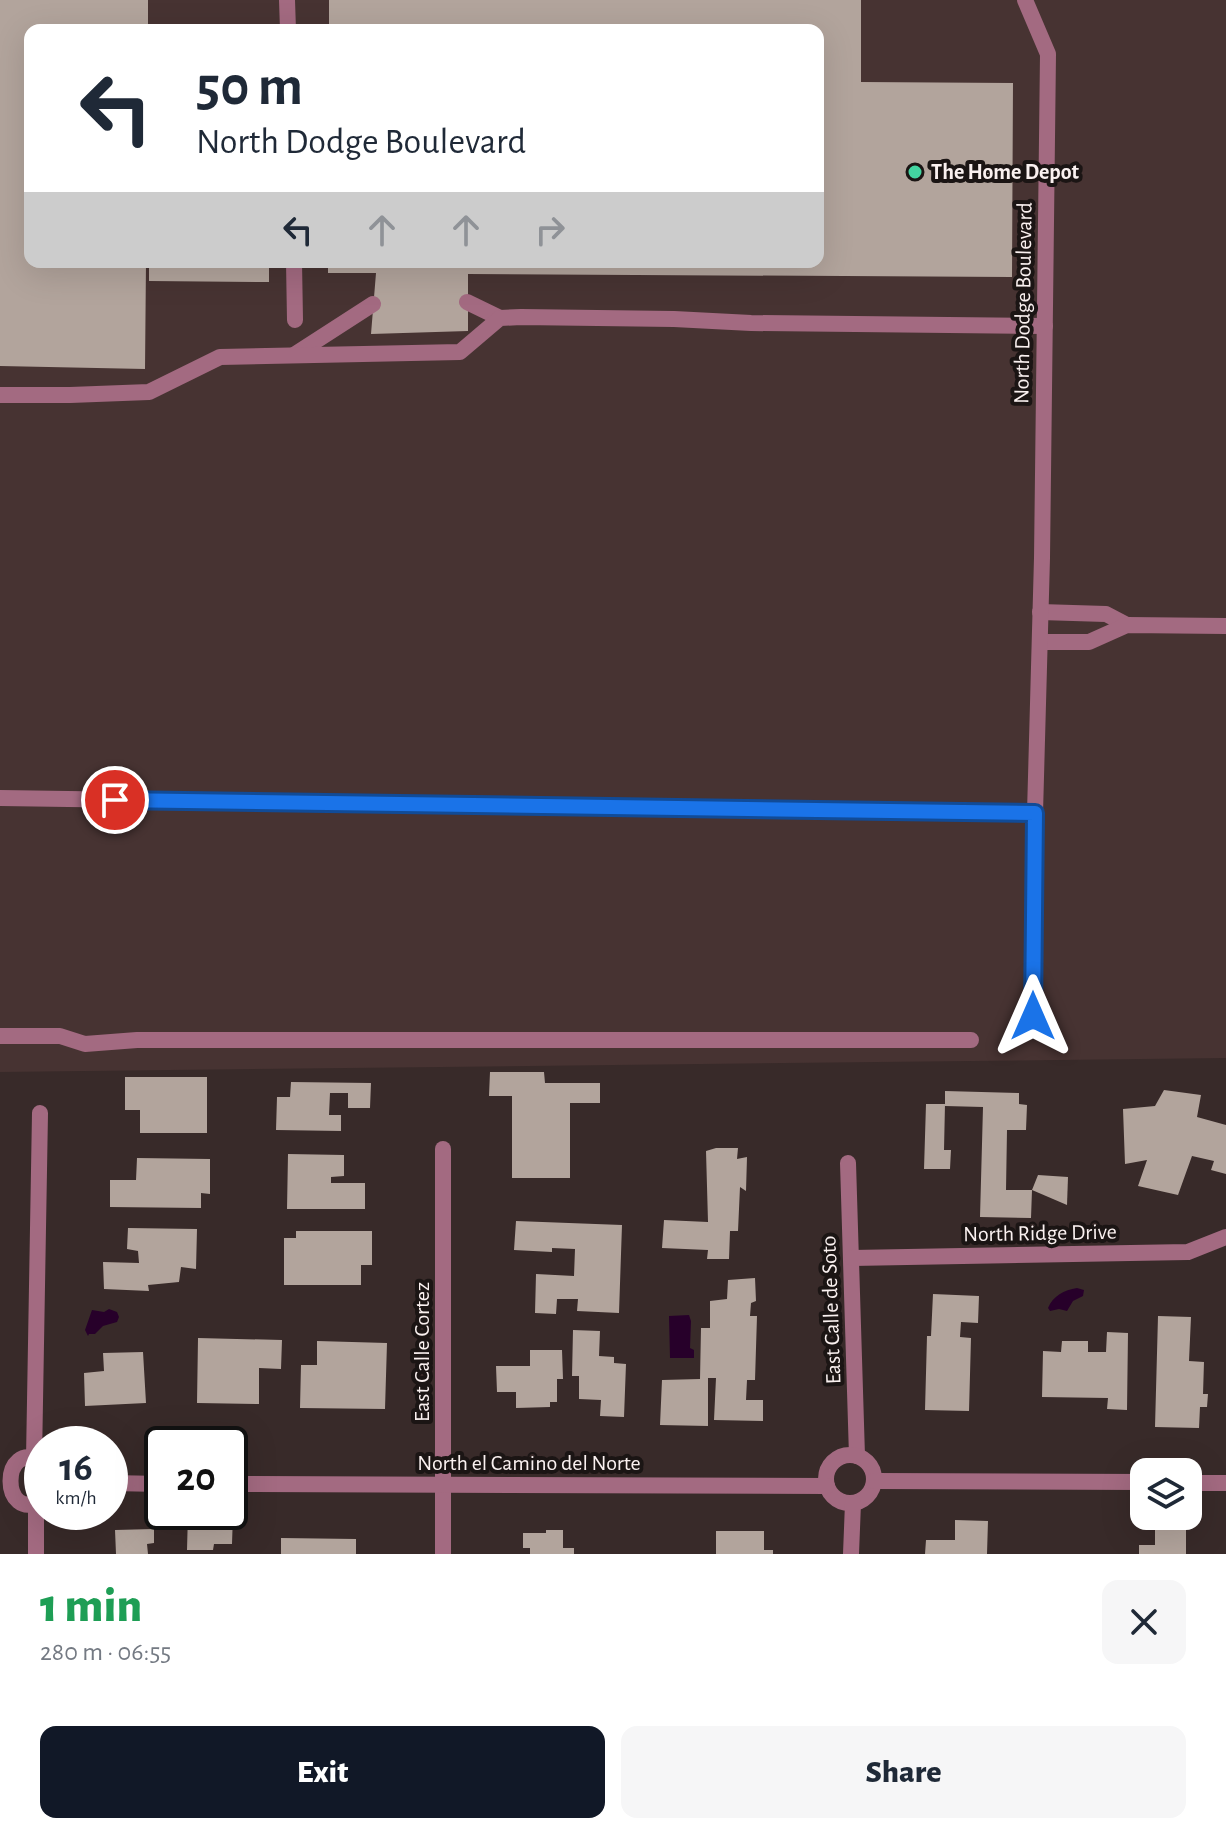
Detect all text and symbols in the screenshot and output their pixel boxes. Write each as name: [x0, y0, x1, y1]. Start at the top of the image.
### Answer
icon: left: [64, 56, 168, 160]
text: 50 m: [196, 59, 303, 115]
text: North Dodge Boulevard: [196, 124, 526, 160]
place label: The Home Depot: [931, 161, 1080, 183]
marker: The Home Depot: [906, 163, 924, 181]
street label: North Dodge Boulevard: [1010, 202, 1036, 404]
icon: left: [276, 208, 320, 252]
icon: ahead: [360, 208, 404, 252]
icon: ahead: [444, 208, 488, 252]
icon: right: [528, 208, 572, 252]
pin: [81, 766, 149, 834]
icon: arrive: [93, 778, 137, 822]
position arrow: [991, 974, 1075, 1058]
street label: North Ridge Drive: [963, 1221, 1117, 1245]
street label: East Calle de Soto: [817, 1235, 845, 1385]
street label: East Calle Cortez: [411, 1282, 433, 1422]
speed limit sign: 20: [144, 1426, 248, 1530]
text: 16: [59, 1448, 93, 1488]
street label: North el Camino del Norte: [417, 1452, 641, 1474]
map controls: [1130, 1458, 1202, 1530]
button: layers: [1130, 1458, 1202, 1530]
text: km/h: [55, 1488, 97, 1508]
button: close: [1102, 1580, 1186, 1664]
text: 1 min: [40, 1583, 142, 1631]
text: 280 m · 06:55: [40, 1639, 171, 1665]
button: Exit: [40, 1726, 605, 1818]
button: Share: [621, 1726, 1186, 1818]

